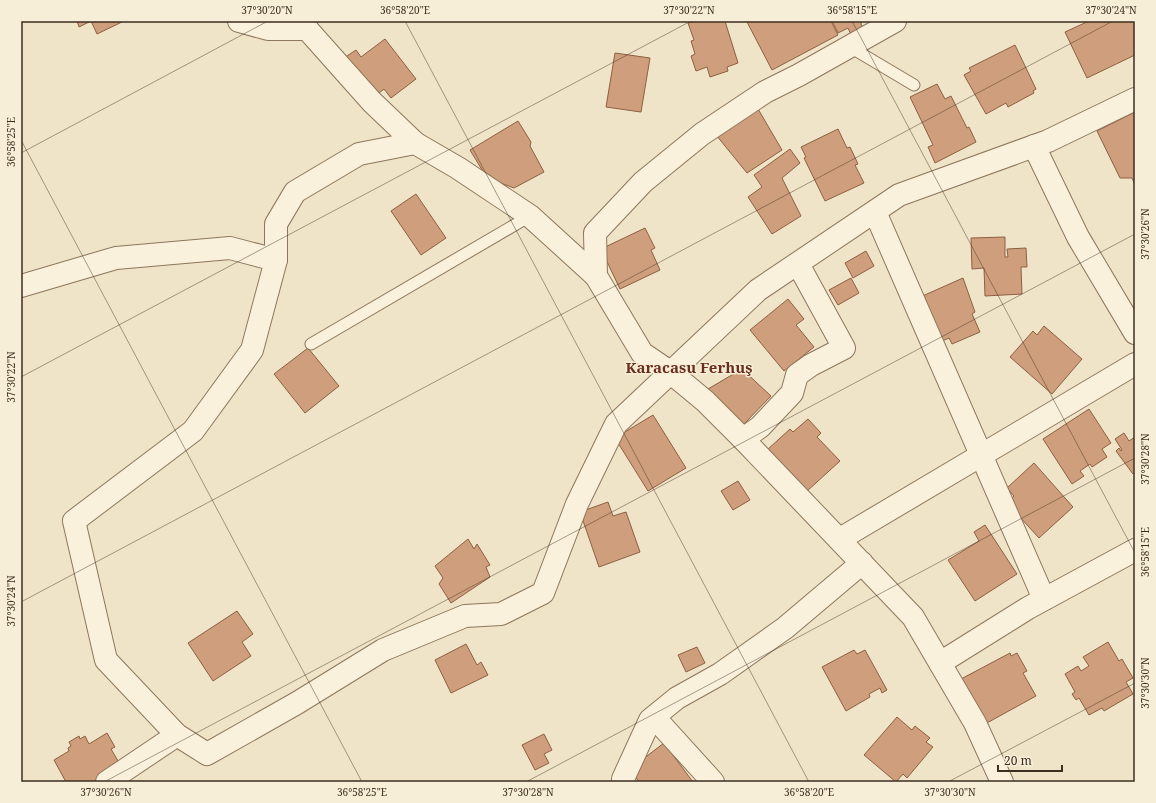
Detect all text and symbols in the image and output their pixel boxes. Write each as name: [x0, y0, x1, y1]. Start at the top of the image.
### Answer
text: 37°30'20"N: [241, 3, 293, 17]
text: 36°58'20"E: [380, 3, 430, 17]
text: 37°30'22"N: [663, 3, 715, 17]
text: 36°58'15"E: [827, 3, 877, 17]
text: 37°30'24"N: [1085, 3, 1137, 17]
text: 36°58'25"E: [4, 117, 18, 167]
text: 37°30'26"N: [1138, 208, 1152, 260]
text: 37°30'22"N: [4, 351, 18, 403]
district label: Karacasu Ferhuş: [626, 357, 752, 377]
text: 37°30'28"N: [1138, 433, 1152, 485]
text: 36°58'15"E: [1138, 527, 1152, 577]
text: 37°30'24"N: [4, 575, 18, 627]
text: 37°30'30"N: [1138, 657, 1152, 709]
scale bar: [998, 747, 1062, 773]
text: 20 m: [1004, 752, 1032, 769]
text: 37°30'26"N: [80, 785, 132, 799]
text: 36°58'25"E: [337, 785, 387, 799]
text: 37°30'28"N: [502, 785, 554, 799]
text: 36°58'20"E: [784, 785, 834, 799]
text: 37°30'30"N: [924, 785, 976, 799]

